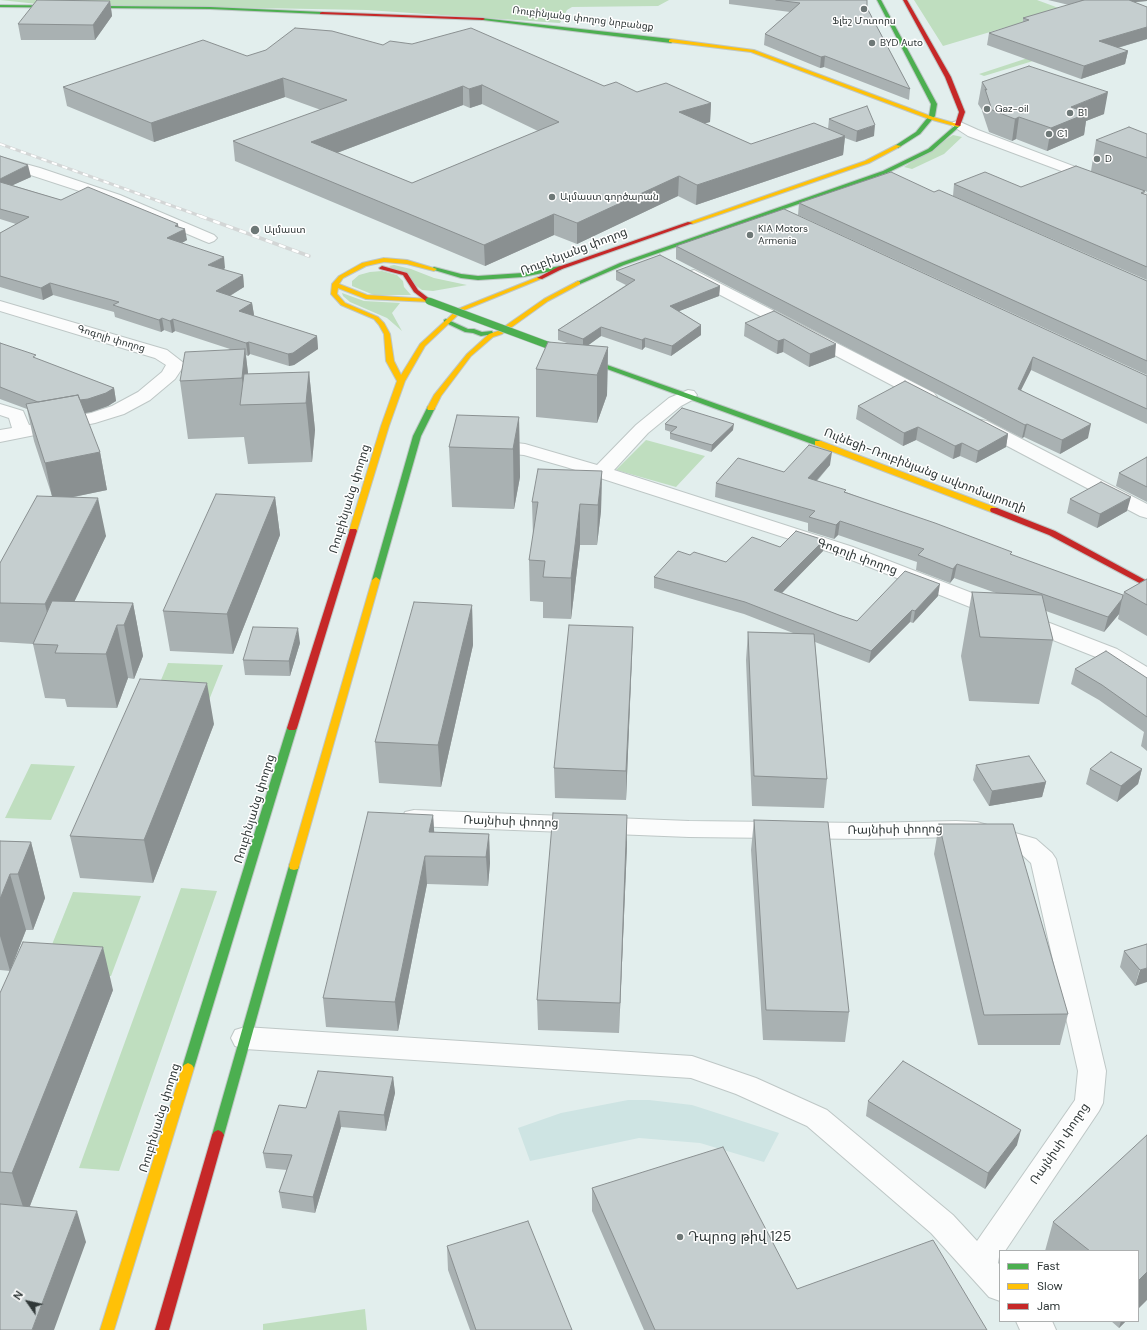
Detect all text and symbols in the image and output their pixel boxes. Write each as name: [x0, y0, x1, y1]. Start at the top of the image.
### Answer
street label: Ռուբինյանց փողոց նրբանցք: [512, 4, 654, 34]
marker: Ֆլեշ Մոտորս: [859, 4, 869, 14]
place label: Ֆլեշ Մոտորս: [832, 15, 896, 27]
place label: BYD Auto: [880, 37, 923, 49]
marker: BYD Auto: [867, 38, 877, 48]
place label: Gaz-oil: [995, 103, 1029, 115]
marker: Gaz-oil: [982, 104, 992, 114]
place label: B1: [1078, 107, 1087, 119]
marker: B1: [1065, 108, 1075, 118]
place label: C1: [1057, 128, 1067, 140]
marker: C1: [1044, 129, 1054, 139]
place label: D: [1105, 153, 1112, 165]
marker: D: [1092, 154, 1102, 164]
place label: Ալմաստ գործարան: [560, 191, 659, 203]
marker: Ալմաստ գործարան: [547, 192, 557, 202]
place label: KIA Motors Armenia: [758, 223, 808, 246]
marker: Ալմաստ: [249, 224, 261, 236]
place label: Ալմաստ: [264, 224, 305, 236]
street label: Ռուբինյանց փողոց: [518, 225, 630, 279]
marker: KIA Motors Armenia: [745, 230, 755, 240]
street label: Գոգոլի փողոց: [76, 323, 146, 355]
street label: Ուլնեցի-Ռուբինյանց ավտոմայրուղի: [822, 426, 1028, 516]
street label: Ռուբինյանց փողոց: [327, 443, 373, 555]
street label: Գոգոլի փողոց: [815, 536, 899, 578]
street label: Ռուբինյանց փողոց: [232, 753, 278, 865]
street label: Ռայնիսի փողոց: [463, 813, 559, 831]
street label: Ռայնիսի փողոց: [847, 822, 943, 838]
street label: Ռուբինյանց փողոց: [137, 1062, 183, 1174]
street label: Ռայնիսի փողոց: [1027, 1100, 1093, 1188]
place label: Դպրոց թիվ 125: [688, 1229, 791, 1245]
marker: Դպրոց թիվ 125: [675, 1232, 685, 1242]
legend: [999, 1250, 1139, 1322]
text: Fast: [1037, 1258, 1060, 1274]
text: Slow: [1037, 1278, 1063, 1294]
north arrow: [8, 1282, 48, 1322]
text: N: [10, 1288, 26, 1303]
text: Jam: [1037, 1298, 1060, 1314]

